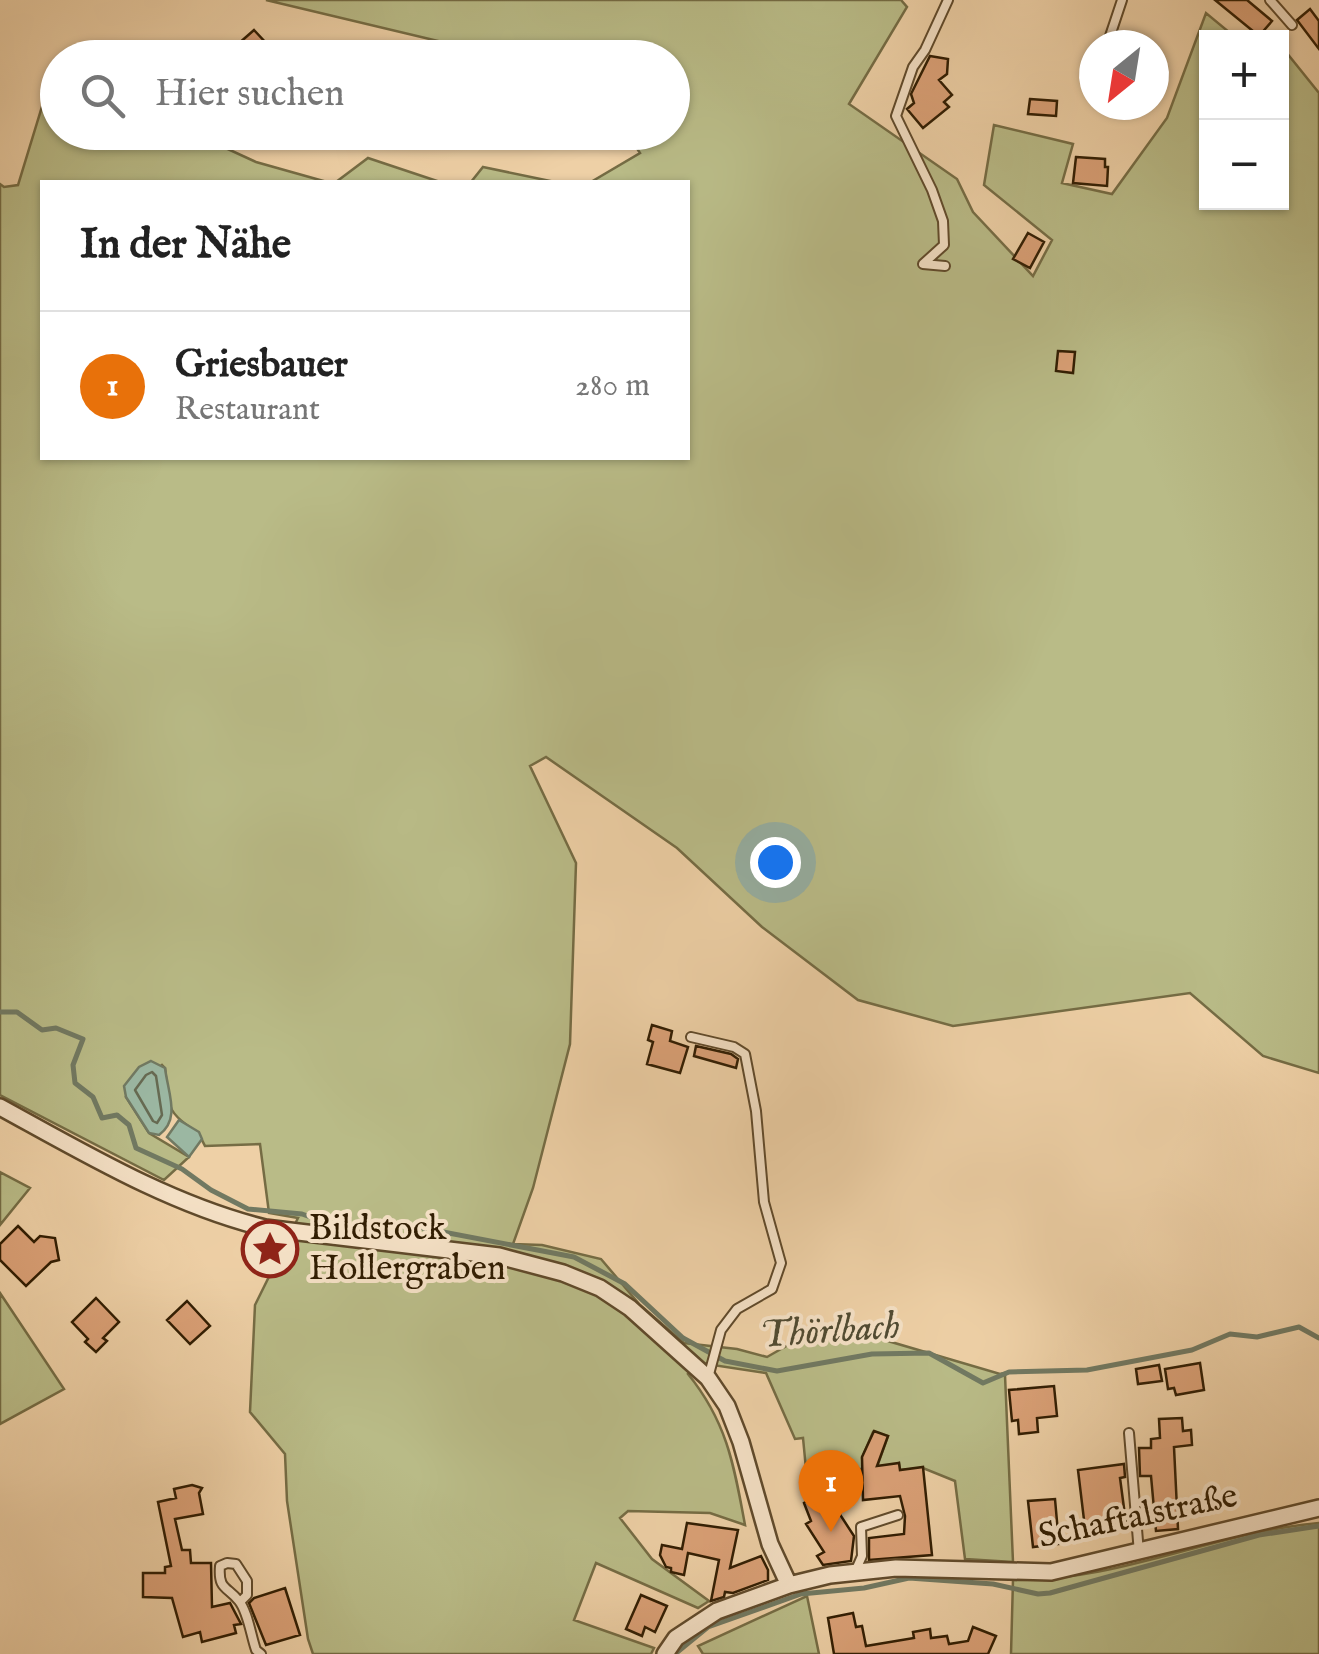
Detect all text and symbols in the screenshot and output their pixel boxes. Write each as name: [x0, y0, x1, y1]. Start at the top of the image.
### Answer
north arrow: [1079, 30, 1169, 120]
map controls: [1199, 30, 1289, 210]
button: +: [1199, 30, 1289, 120]
search box: [40, 40, 690, 150]
icon: search: [75, 68, 130, 123]
text: Hier suchen: [155, 71, 345, 119]
button: −: [1199, 120, 1289, 210]
text: In der Nähe: [80, 219, 291, 272]
text: Griesbauer: [175, 342, 348, 390]
text: 1: [107, 366, 118, 407]
text: 280 m: [575, 366, 650, 407]
text: Restaurant: [175, 390, 320, 431]
your location: [750, 837, 801, 888]
place label: Bildstock Hollergraben: [309, 1207, 506, 1292]
place icon: Bildstock Hollergraben: [240, 1219, 300, 1279]
water label: Thörlbach: [758, 1303, 902, 1361]
pin: 1: [798, 1450, 864, 1532]
street label: Schaftalstraße: [1034, 1474, 1242, 1560]

